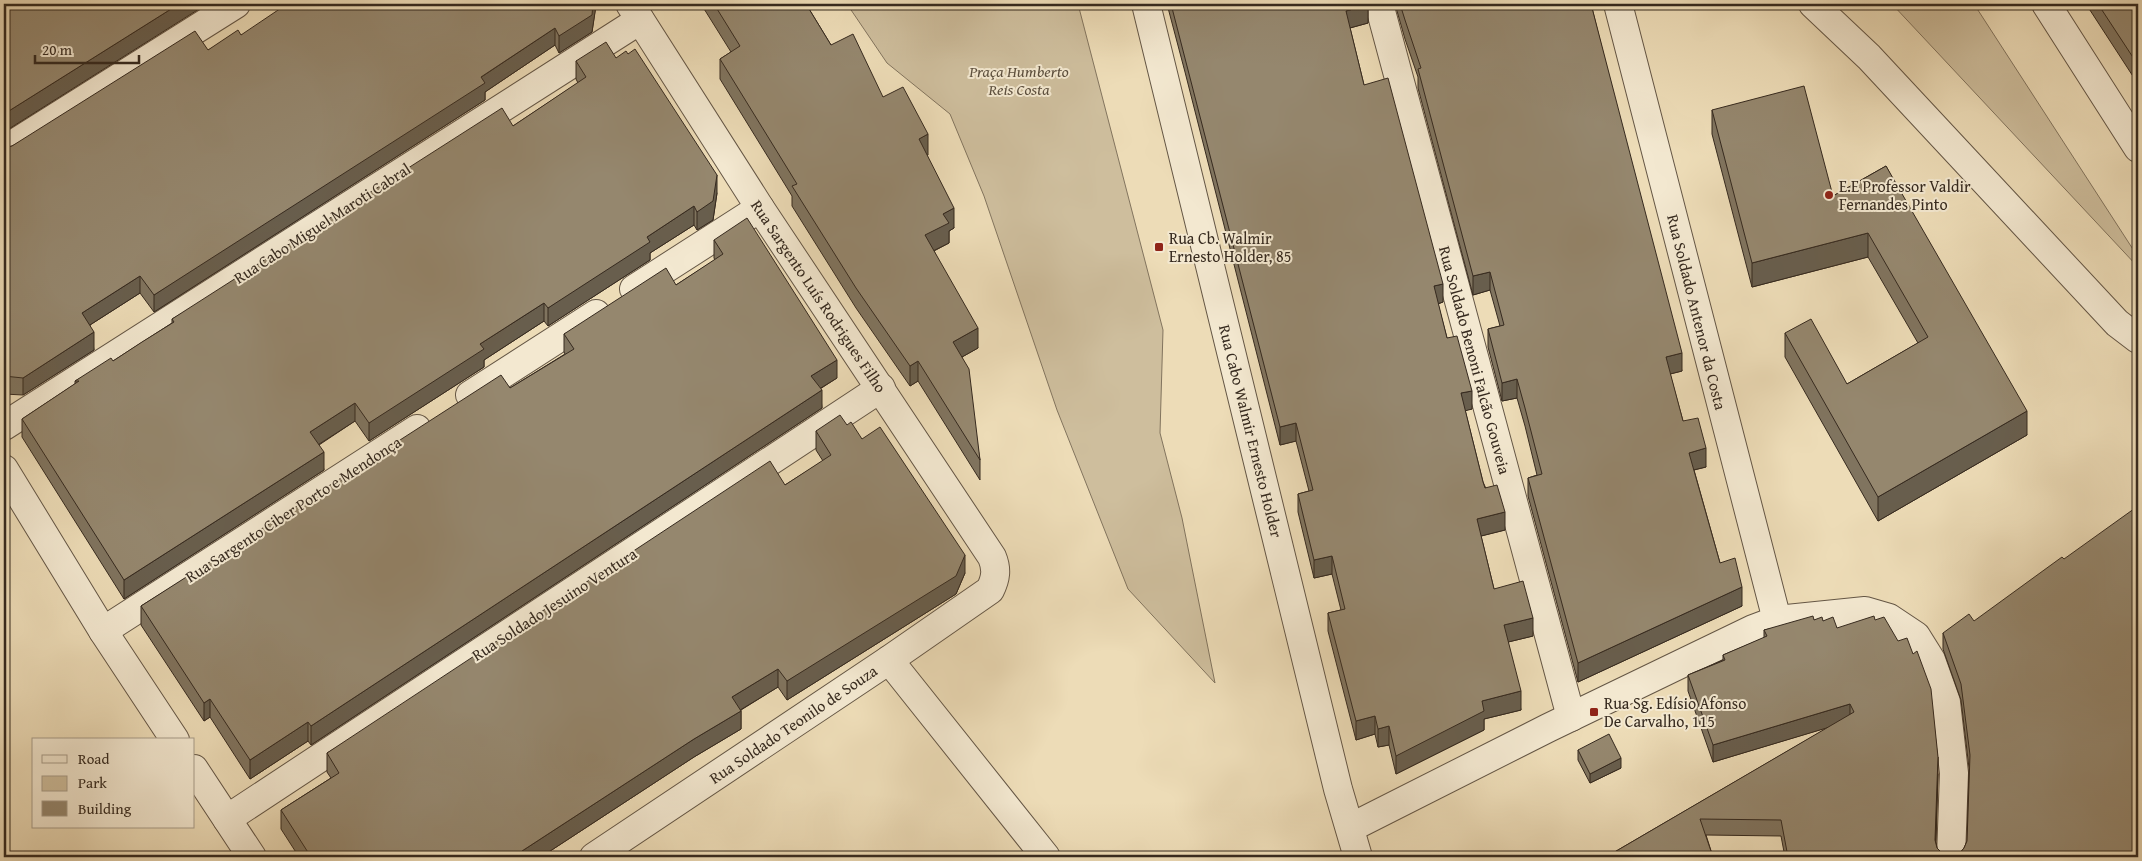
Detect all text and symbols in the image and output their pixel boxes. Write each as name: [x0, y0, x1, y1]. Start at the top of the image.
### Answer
scale bar: [35, 32, 139, 64]
text: 20 m: [42, 39, 73, 60]
park label: Praça Humberto Reis Costa: [968, 59, 1069, 101]
street label: Rua Cabo Miguel Maroti Cabral: [229, 156, 416, 289]
place label: E.E Professor Valdir Fernandes Pinto: [1839, 174, 1971, 216]
marker: E.E Professor Valdir Fernandes Pinto: [1823, 189, 1835, 201]
street label: Rua Sargento Luís Rodrigues Filho: [745, 195, 893, 397]
street label: Rua Soldado Antenor da Costa: [1661, 212, 1733, 413]
place label: Rua Cb. Walmir Ernesto Holder, 85: [1169, 226, 1291, 268]
marker: Rua Cb. Walmir Ernesto Holder, 85: [1153, 241, 1165, 253]
street label: Rua Soldado Benoni Falcão Gouveia: [1433, 243, 1517, 477]
street label: Rua Cabo Walmir Ernesto Holder: [1213, 322, 1289, 540]
street label: Rua Sargento Ciber Porto e Mendonça: [180, 430, 406, 588]
street label: Rua Soldado Jesuino Ventura: [467, 541, 642, 667]
street label: Rua Soldado Teonilo de Souza: [704, 658, 882, 789]
place label: Rua Sg. Edísio Afonso De Carvalho, 115: [1604, 691, 1746, 733]
marker: Rua Sg. Edísio Afonso De Carvalho, 115: [1588, 706, 1600, 718]
legend: [32, 738, 195, 828]
text: Road: [78, 748, 109, 769]
text: Park: [78, 772, 107, 793]
text: Building: [78, 798, 132, 819]

